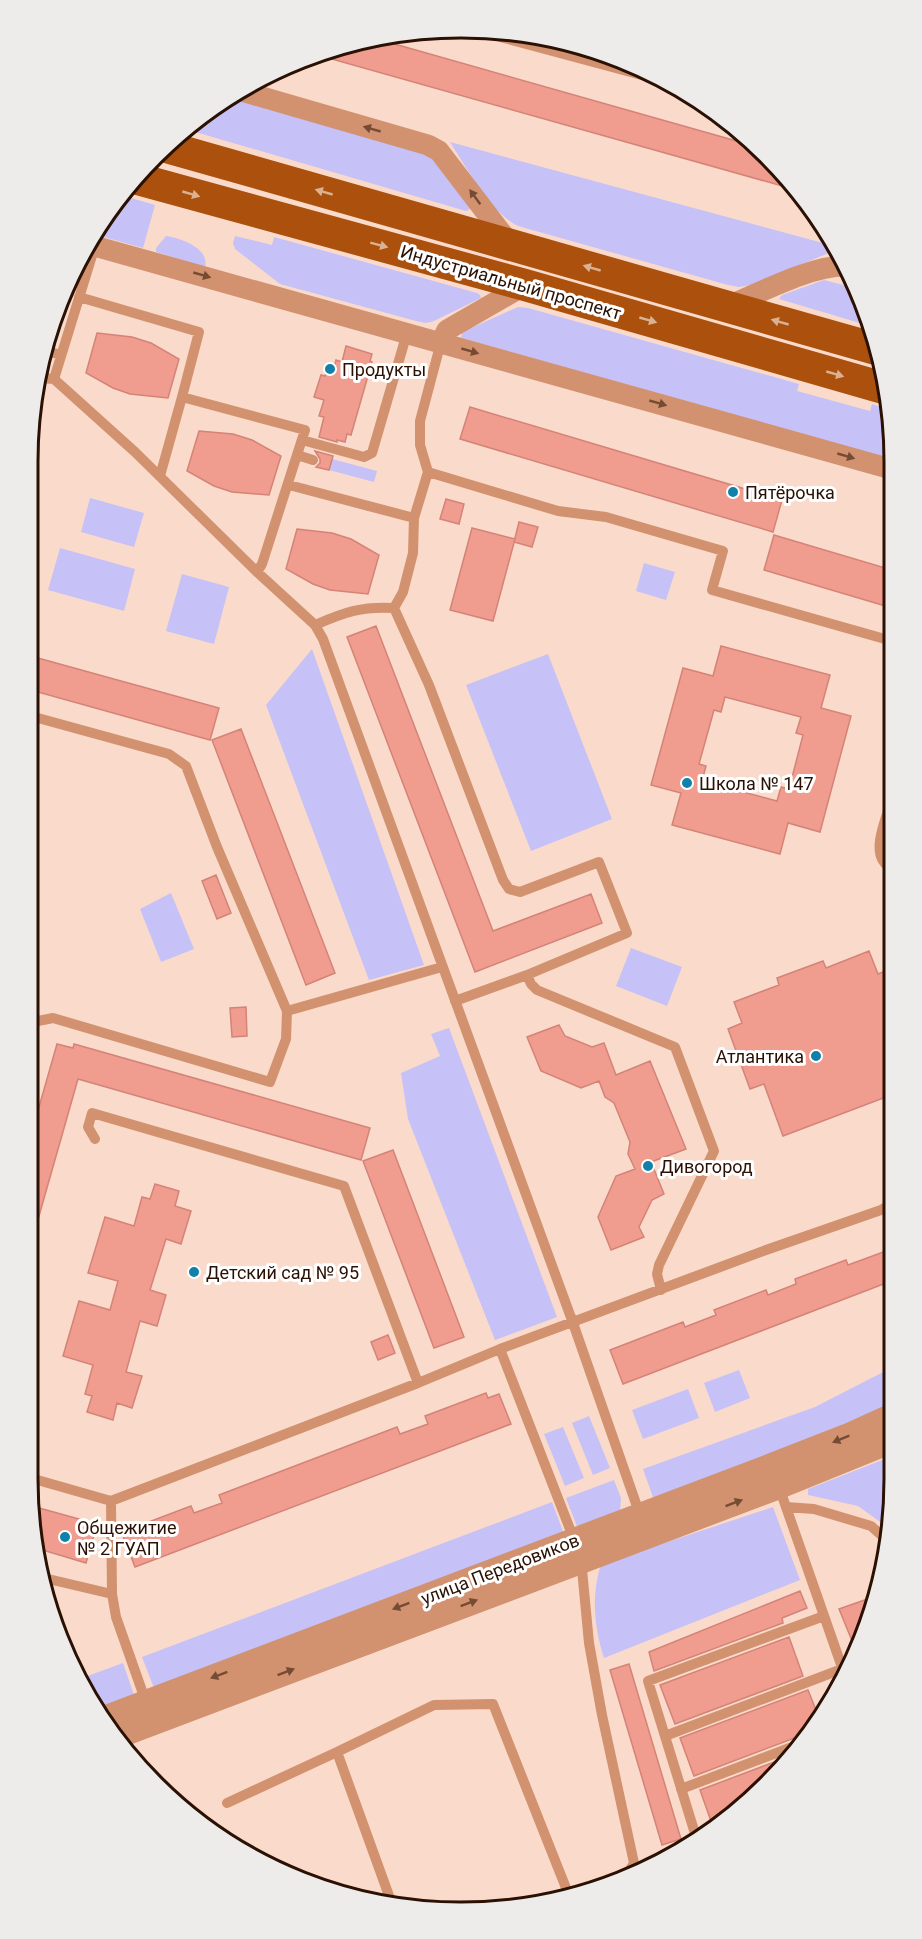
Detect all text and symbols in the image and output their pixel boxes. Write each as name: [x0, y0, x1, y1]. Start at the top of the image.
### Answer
one-way arrow: [363, 124, 381, 133]
one-way arrow: [315, 186, 333, 196]
one-way arrow: [469, 189, 481, 205]
one-way arrow: [182, 190, 200, 199]
street label: Индустриальный проспект: [398, 240, 624, 324]
one-way arrow: [370, 241, 388, 250]
one-way arrow: [583, 263, 601, 272]
one-way arrow: [193, 271, 211, 281]
one-way arrow: [639, 316, 657, 325]
one-way arrow: [771, 316, 789, 326]
one-way arrow: [461, 346, 480, 356]
place label: Продукты: [342, 359, 426, 380]
marker: Продукты: [323, 362, 337, 376]
one-way arrow: [826, 370, 844, 379]
one-way arrow: [649, 399, 667, 408]
one-way arrow: [837, 452, 855, 461]
place label: Пятёрочка: [745, 482, 835, 503]
marker: Пятёрочка: [726, 485, 740, 499]
place label: Школа № 147: [699, 773, 814, 794]
marker: Школа № 147: [680, 776, 694, 790]
place label: Атлантика: [716, 1046, 804, 1067]
marker: Атлантика: [809, 1049, 823, 1063]
place label: Дивогород: [660, 1156, 753, 1177]
marker: Дивогород: [641, 1159, 655, 1173]
place label: Детский сад № 95: [206, 1262, 359, 1283]
marker: Детский сад № 95: [187, 1265, 201, 1279]
one-way arrow: [832, 1434, 850, 1444]
one-way arrow: [725, 1497, 743, 1507]
place label: Общежитие № 2 ГУАП: [77, 1517, 177, 1559]
street label: улица Передовиков: [418, 1529, 582, 1609]
marker: Общежитие № 2 ГУАП: [58, 1530, 72, 1544]
one-way arrow: [460, 1597, 478, 1607]
one-way arrow: [392, 1602, 410, 1612]
one-way arrow: [278, 1666, 296, 1676]
one-way arrow: [210, 1671, 228, 1681]

